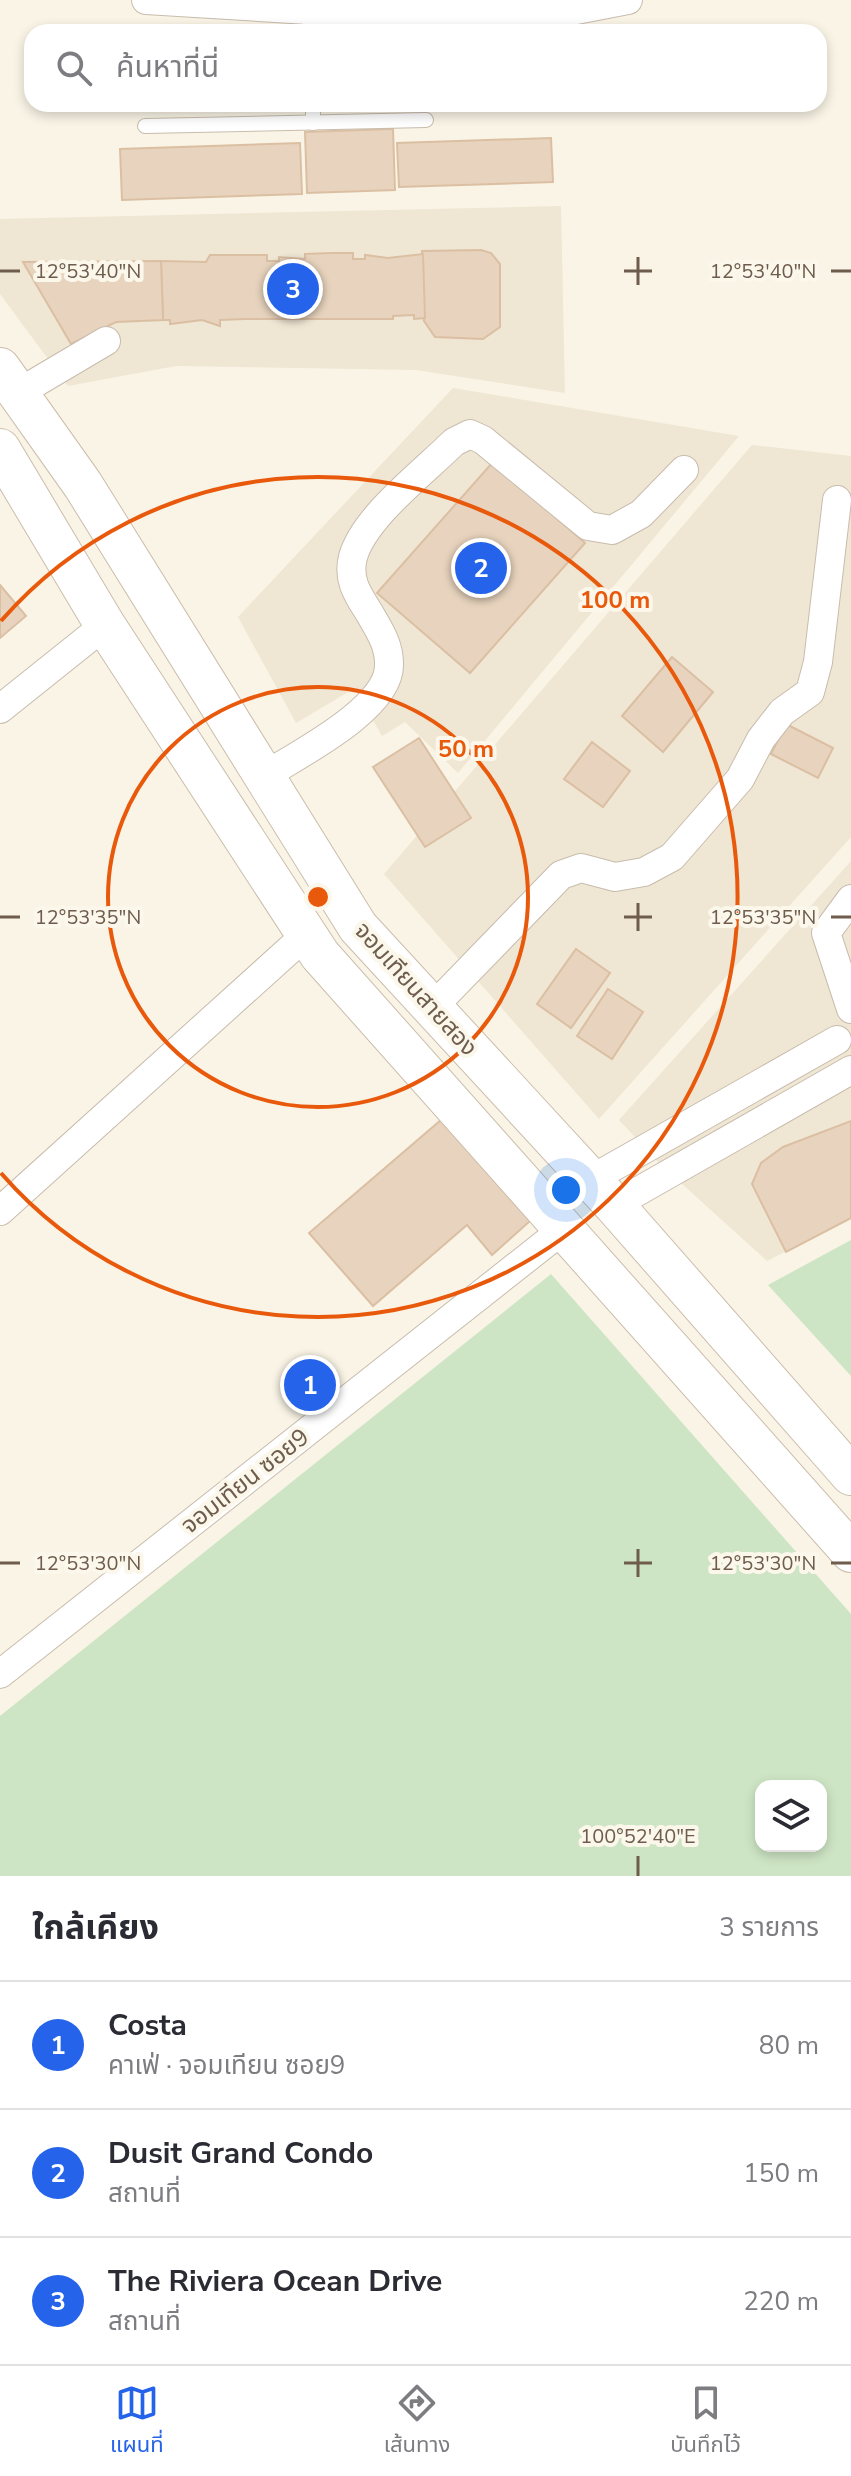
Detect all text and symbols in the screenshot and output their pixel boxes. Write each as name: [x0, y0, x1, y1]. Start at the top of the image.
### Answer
search box: [24, 24, 827, 112]
icon: search: [52, 46, 96, 90]
text: ค้นหาที่นี่: [116, 47, 219, 88]
text: 12°53'40"N: [35, 258, 141, 285]
text: 12°53'40"N: [710, 258, 816, 285]
pin: 3: [267, 259, 319, 319]
pin: 2: [455, 538, 507, 598]
text: 100 m: [580, 584, 650, 616]
text: 50 m: [438, 733, 494, 765]
centre of rings: [304, 883, 332, 911]
text: 12°53'35"N: [35, 904, 141, 931]
text: 12°53'35"N: [710, 904, 816, 931]
street label: จอมเทียนสายสอง: [347, 915, 485, 1063]
your location: [546, 1170, 586, 1210]
pin: 1: [284, 1355, 336, 1415]
street label: จอมเทียน ซอย9: [175, 1421, 315, 1541]
text: 12°53'30"N: [35, 1550, 141, 1577]
text: 12°53'30"N: [710, 1550, 816, 1577]
map controls: [755, 1780, 827, 1852]
button: layers: [755, 1780, 827, 1852]
text: 100°52'40"E: [580, 1823, 696, 1850]
text: ใกล้เคียง: [32, 1905, 159, 1951]
text: 3 รายการ: [719, 1910, 819, 1945]
text: Costa: [108, 2005, 187, 2046]
text: 1: [50, 2028, 66, 2063]
text: 80 m: [759, 2028, 819, 2063]
text: คาเฟ่ · จอมเทียน ซอย9: [108, 2048, 345, 2083]
text: Dusit Grand Condo: [108, 2133, 373, 2174]
text: 2: [50, 2156, 66, 2191]
text: 150 m: [743, 2156, 819, 2191]
text: สถานที่: [108, 2176, 181, 2211]
text: The Riviera Ocean Drive: [108, 2261, 442, 2302]
text: 3: [50, 2284, 66, 2319]
text: 220 m: [743, 2284, 819, 2319]
text: สถานที่: [108, 2304, 181, 2339]
tab: แผนที่: [110, 2381, 164, 2462]
tab: เส้นทาง: [384, 2381, 450, 2462]
tab: บันทึกไว้: [670, 2381, 741, 2462]

